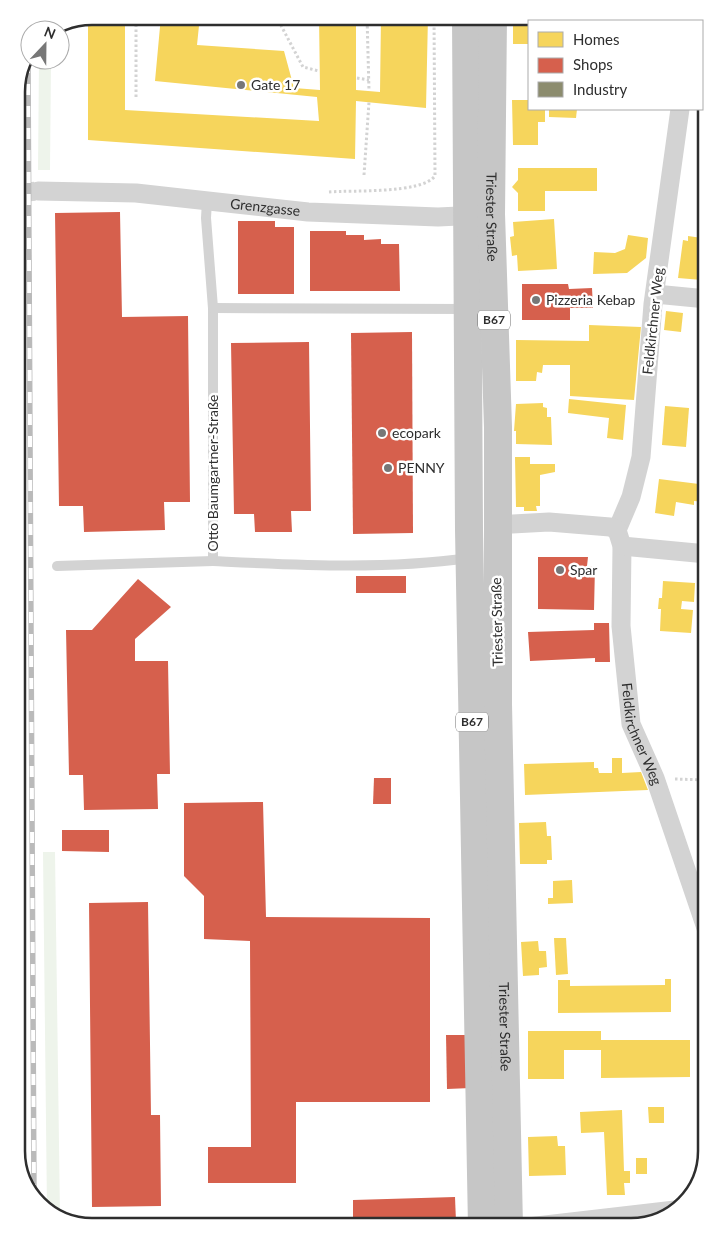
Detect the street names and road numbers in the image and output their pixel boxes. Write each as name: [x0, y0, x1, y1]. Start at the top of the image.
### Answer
street label: Triester Straße: [483, 172, 502, 262]
street label: Grenzgasse: [229, 194, 301, 219]
street label: Feldkirchner Weg: [638, 267, 667, 375]
road number: B67: [478, 310, 510, 330]
street label: Otto Baumgartner-Straße: [204, 395, 221, 551]
street label: Triester Straße: [487, 577, 506, 667]
street label: Feldkirchner Weg: [619, 682, 666, 787]
road number: B67: [456, 712, 488, 732]
street label: Triester Straße: [496, 982, 515, 1072]

